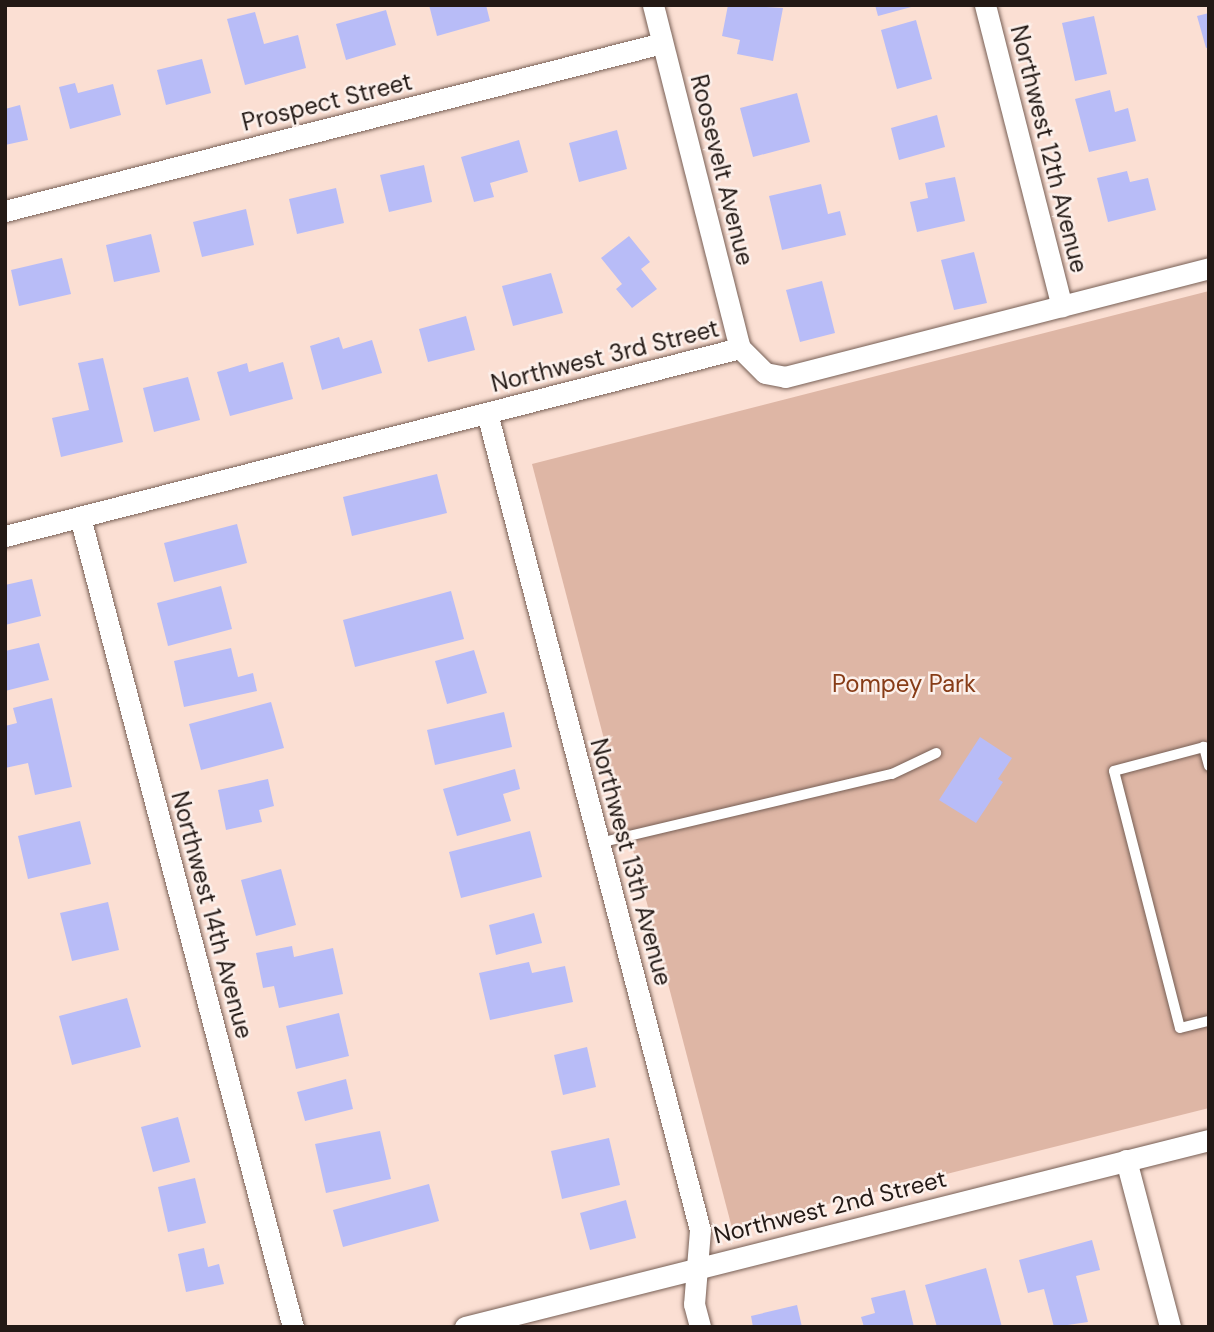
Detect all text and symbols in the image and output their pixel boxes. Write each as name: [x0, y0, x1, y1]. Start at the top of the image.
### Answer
street label: Northwest 12th Avenue: [1004, 22, 1094, 276]
street label: Prospect Street: [239, 67, 415, 137]
street label: Roosevelt Avenue: [684, 72, 760, 268]
street label: Northwest 3rd Street: [488, 314, 722, 398]
park label: Pompey Park: [832, 670, 976, 698]
street label: Northwest 13th Avenue: [584, 735, 678, 989]
street label: Northwest 14th Avenue: [165, 788, 259, 1042]
street label: Northwest 2nd Street: [711, 1164, 949, 1250]

